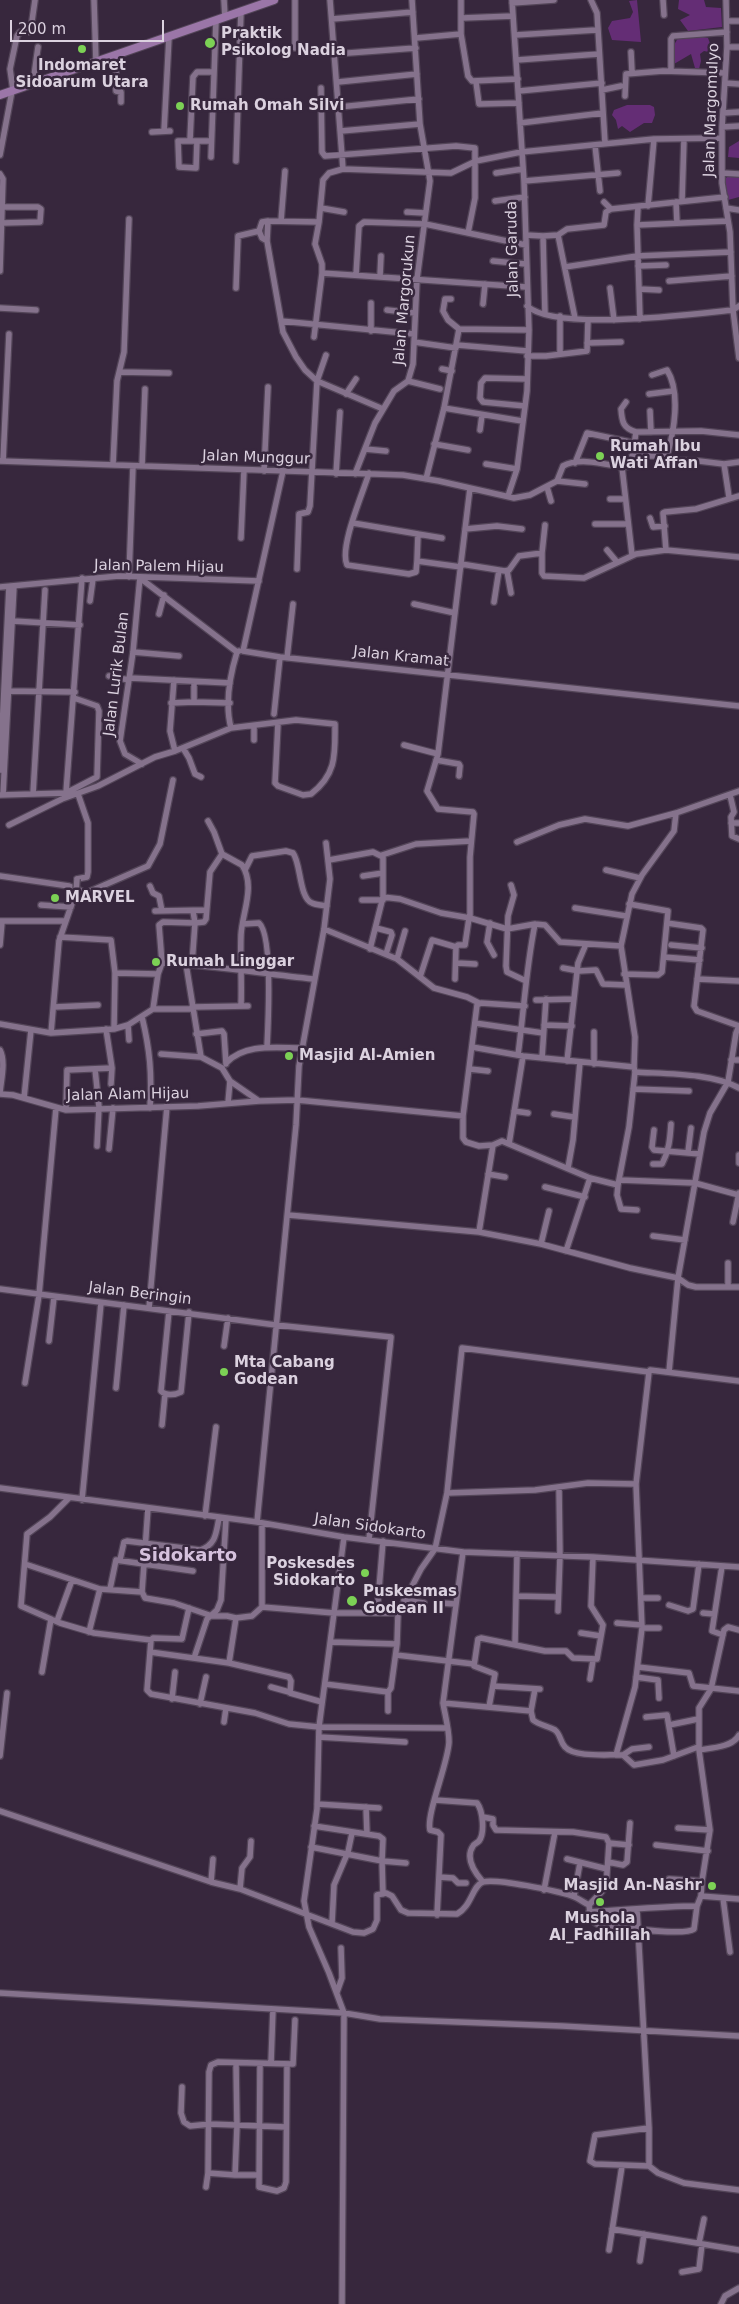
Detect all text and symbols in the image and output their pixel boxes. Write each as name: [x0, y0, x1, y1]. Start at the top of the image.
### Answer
scale bar: [12, 10, 166, 42]
text: 200 m: [18, 20, 66, 38]
place label: Praktik Psikolog Nadia: [221, 25, 346, 60]
marker: Praktik Psikolog Nadia: [203, 36, 217, 50]
marker: Indomaret Sidoarum Utara: [76, 43, 88, 55]
street label: Jalan Margomulyo: [701, 43, 723, 177]
place label: Indomaret Sidoarum Utara: [15, 57, 149, 92]
place label: Rumah Omah Silvi: [190, 97, 344, 115]
marker: Rumah Omah Silvi: [174, 100, 186, 112]
street label: Jalan Garuda: [503, 201, 523, 297]
street label: Jalan Margorukun: [390, 234, 420, 366]
place label: Rumah Ibu Wati Affan: [610, 438, 701, 473]
street label: Jalan Munggur: [202, 447, 310, 469]
marker: Rumah Ibu Wati Affan: [594, 450, 606, 462]
street label: Jalan Palem Hijau: [94, 557, 224, 577]
street label: Jalan Lurik Bulan: [100, 611, 134, 737]
street label: Jalan Kramat: [352, 643, 450, 671]
place label: MARVEL: [65, 889, 134, 907]
marker: MARVEL: [49, 892, 61, 904]
place label: Rumah Linggar: [166, 953, 294, 971]
marker: Rumah Linggar: [150, 956, 162, 968]
place label: Masjid Al-Amien: [299, 1047, 435, 1065]
marker: Masjid Al-Amien: [283, 1050, 295, 1062]
street label: Jalan Alam Hijau: [67, 1085, 189, 1105]
street label: Jalan Beringin: [87, 1279, 193, 1309]
place label: Mta Cabang Godean: [234, 1354, 335, 1389]
marker: Mta Cabang Godean: [218, 1366, 230, 1378]
street label: Jalan Sidokarto: [313, 1510, 427, 1544]
district label: Sidokarto: [139, 1545, 237, 1567]
place label: Poskesdes Sidokarto: [266, 1555, 355, 1590]
marker: Poskesdes Sidokarto: [359, 1567, 371, 1579]
place label: Puskesmas Godean II: [363, 1583, 457, 1618]
marker: Puskesmas Godean II: [345, 1594, 359, 1608]
place label: Masjid An-Nashr: [564, 1877, 702, 1895]
marker: Masjid An-Nashr: [706, 1880, 718, 1892]
marker: Mushola Al_Fadhillah: [594, 1896, 606, 1908]
place label: Mushola Al_Fadhillah: [549, 1910, 651, 1945]

